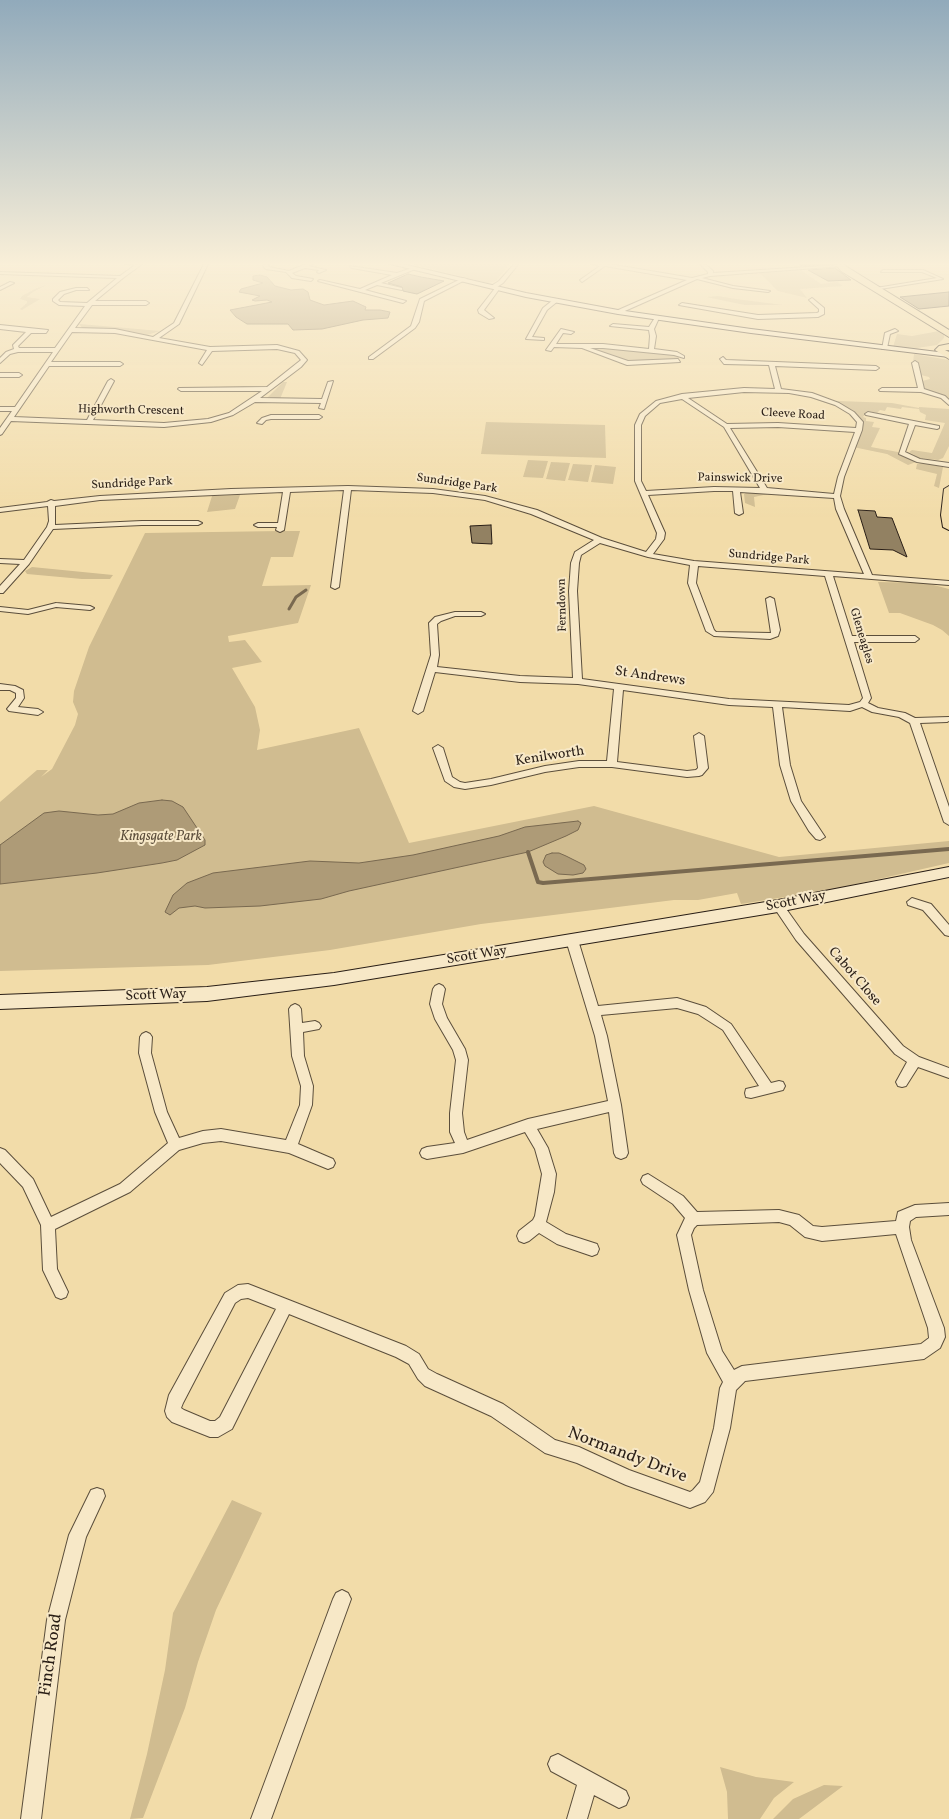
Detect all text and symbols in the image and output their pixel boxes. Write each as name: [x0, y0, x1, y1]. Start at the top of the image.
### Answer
street label: Highworth Crescent: [78, 403, 184, 419]
street label: Cleeve Road: [761, 406, 825, 424]
street label: Sundridge Park: [416, 471, 498, 497]
street label: Painswick Drive: [697, 471, 783, 487]
street label: Sundridge Park: [91, 475, 173, 493]
street label: Sundridge Park: [728, 547, 810, 569]
street label: Ferndown: [555, 578, 571, 632]
street label: Gleneagles: [846, 606, 876, 666]
street label: St Andrews: [614, 664, 686, 690]
street label: Kenilworth: [514, 743, 586, 771]
park label: Kingsgate Park: [120, 829, 202, 845]
street label: Scott Way: [764, 888, 828, 916]
street label: Scott Way: [446, 943, 508, 969]
street label: Cabot Close: [824, 944, 884, 1010]
street label: Scott Way: [125, 987, 187, 1005]
street label: Normandy Drive: [564, 1424, 690, 1488]
street label: Finch Road: [36, 1612, 68, 1698]

